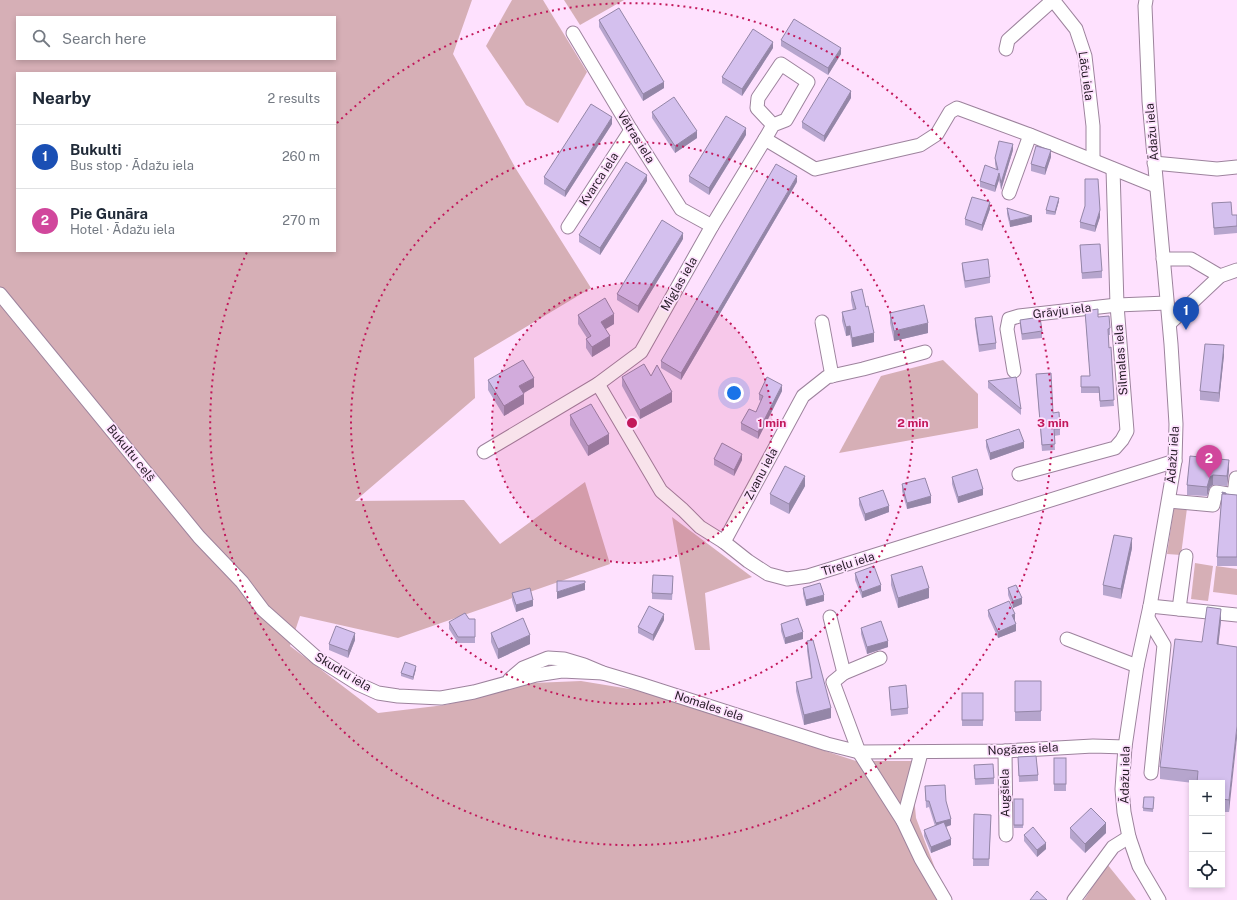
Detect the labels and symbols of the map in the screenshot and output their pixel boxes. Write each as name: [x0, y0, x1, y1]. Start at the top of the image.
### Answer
street label: Lāču iela: [1076, 50, 1096, 102]
street label: Ādažu iela: [1143, 103, 1161, 161]
street label: Vētras iela: [615, 108, 657, 166]
street label: Kvarca iela: [577, 150, 621, 208]
street label: Miglas iela: [658, 254, 700, 314]
pin: 1: [1173, 297, 1199, 330]
street label: Grāvju iela: [1032, 300, 1092, 322]
street label: Silmalas iela: [1112, 324, 1130, 396]
your location: [724, 383, 744, 403]
centre of rings: [625, 416, 639, 430]
text: 1 min: [758, 416, 786, 430]
text: 2 min: [897, 416, 929, 430]
text: 3 min: [1037, 416, 1069, 430]
street label: Bukultu ceļš: [104, 422, 158, 484]
street label: Ādažu iela: [1164, 426, 1182, 484]
pin: 2: [1196, 445, 1222, 478]
street label: Zvanu iela: [741, 446, 781, 502]
street label: Tīreļu iela: [820, 549, 876, 579]
street label: Skudru iela: [312, 650, 374, 694]
street label: Nomales iela: [673, 688, 745, 724]
street label: Nogāzes iela: [987, 740, 1059, 758]
street label: Ādažu iela: [1117, 746, 1133, 804]
street label: Augšiela: [998, 769, 1012, 817]

